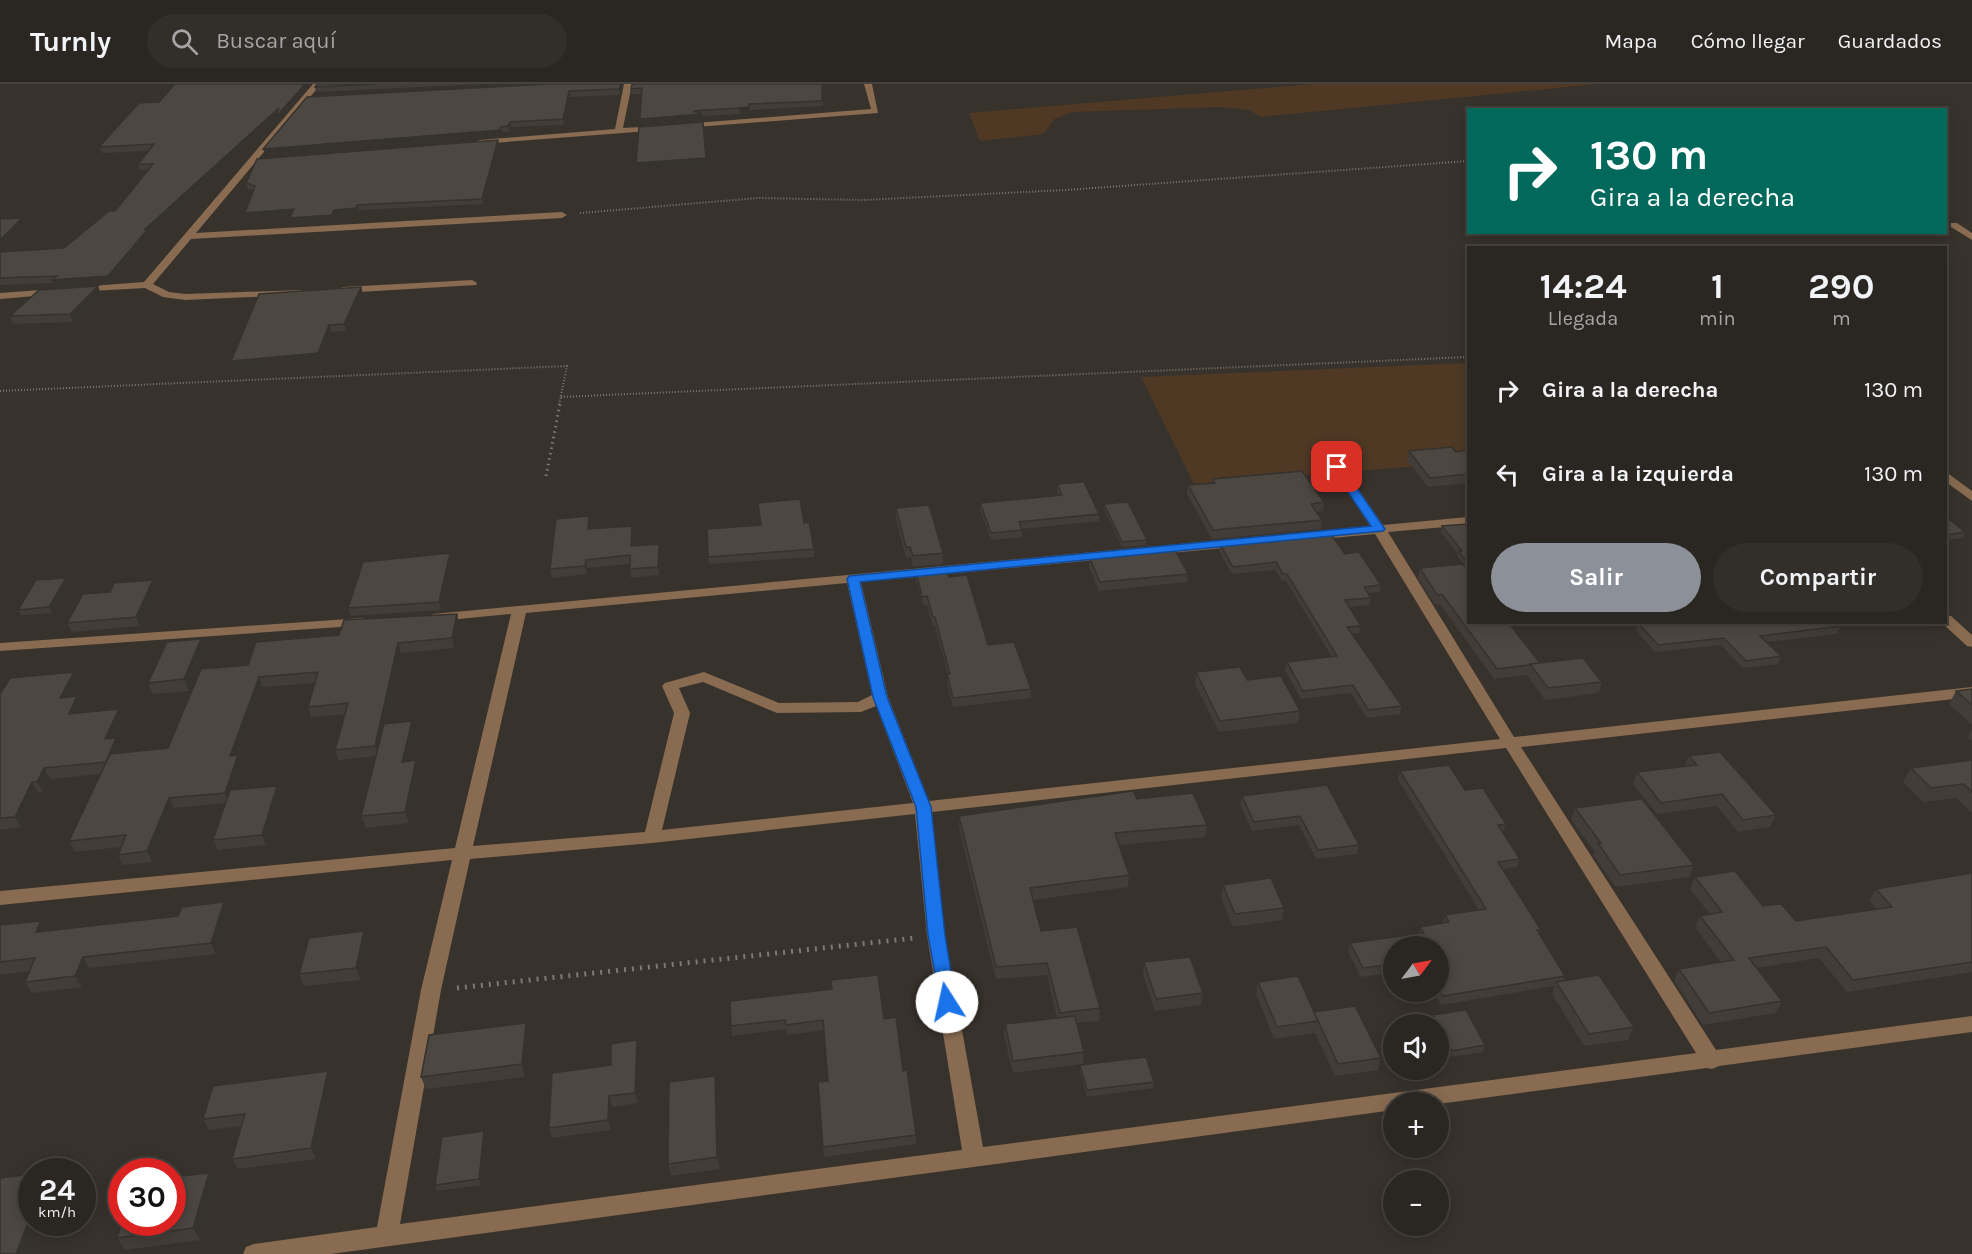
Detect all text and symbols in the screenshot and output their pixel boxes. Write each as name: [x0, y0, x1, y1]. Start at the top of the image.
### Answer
search box: [147, 14, 567, 68]
text: Turnly: [30, 25, 111, 58]
icon: search: [168, 25, 201, 58]
text: Buscar aquí: [216, 28, 336, 54]
text: Mapa: [1604, 29, 1658, 53]
text: Cómo llegar: [1691, 29, 1805, 53]
text: Guardados: [1838, 29, 1942, 53]
text: 130 m: [1590, 130, 1708, 180]
icon: right: [1491, 132, 1569, 210]
text: Gira a la derecha: [1590, 181, 1795, 213]
text: 14:24: [1539, 265, 1627, 307]
text: 1: [1711, 265, 1724, 307]
text: 290: [1808, 265, 1875, 307]
text: Llegada: [1548, 307, 1618, 330]
text: min: [1699, 307, 1736, 330]
text: m: [1832, 307, 1851, 330]
icon: right: [1491, 374, 1524, 407]
text: Gira a la derecha: [1542, 377, 1718, 403]
text: 130 m: [1864, 377, 1923, 403]
pin: [1311, 441, 1362, 492]
icon: arrive: [1320, 450, 1353, 483]
icon: left: [1491, 458, 1524, 491]
text: Gira a la izquierda: [1542, 461, 1734, 487]
text: 130 m: [1864, 461, 1923, 487]
button: Salir: [1491, 543, 1701, 612]
button: Compartir: [1713, 543, 1923, 612]
north arrow: [1383, 936, 1449, 1002]
map controls: [1383, 936, 1449, 1236]
position arrow: [915, 970, 979, 1034]
button: sound: [1383, 1014, 1449, 1080]
button: +: [1383, 1092, 1449, 1158]
speed limit sign: 30: [108, 1158, 186, 1236]
button: −: [1383, 1170, 1449, 1236]
text: 24: [39, 1172, 75, 1208]
text: km/h: [38, 1203, 76, 1221]

